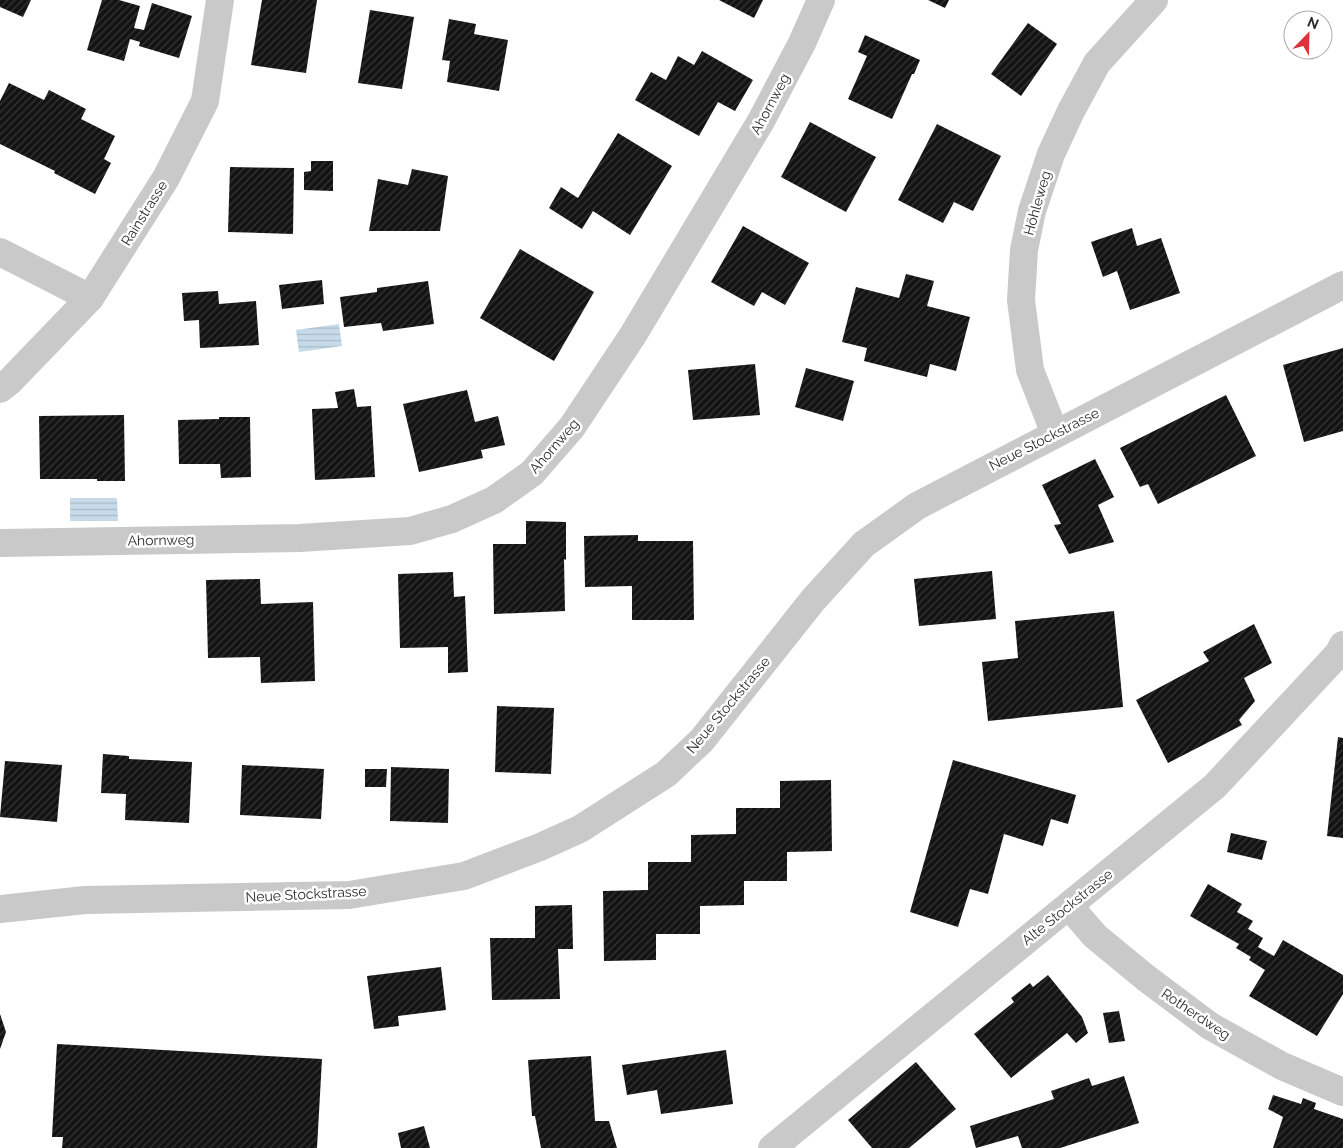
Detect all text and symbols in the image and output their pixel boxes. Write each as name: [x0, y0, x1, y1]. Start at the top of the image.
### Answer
north arrow: [1283, 10, 1333, 60]
text: N: [1305, 14, 1321, 32]
street label: Ahornweg: [747, 71, 793, 137]
street label: Höhleweg: [1020, 169, 1054, 237]
street label: Rainstrasse: [118, 178, 170, 248]
street label: Neue Stockstrasse: [986, 404, 1102, 474]
street label: Ahornweg: [526, 416, 582, 476]
street label: Ahornweg: [127, 531, 195, 549]
street label: Neue Stockstrasse: [683, 653, 773, 757]
street label: Alte Stockstrasse: [1019, 866, 1115, 948]
street label: Neue Stockstrasse: [245, 883, 367, 905]
street label: Rotherdweg: [1159, 985, 1233, 1043]

